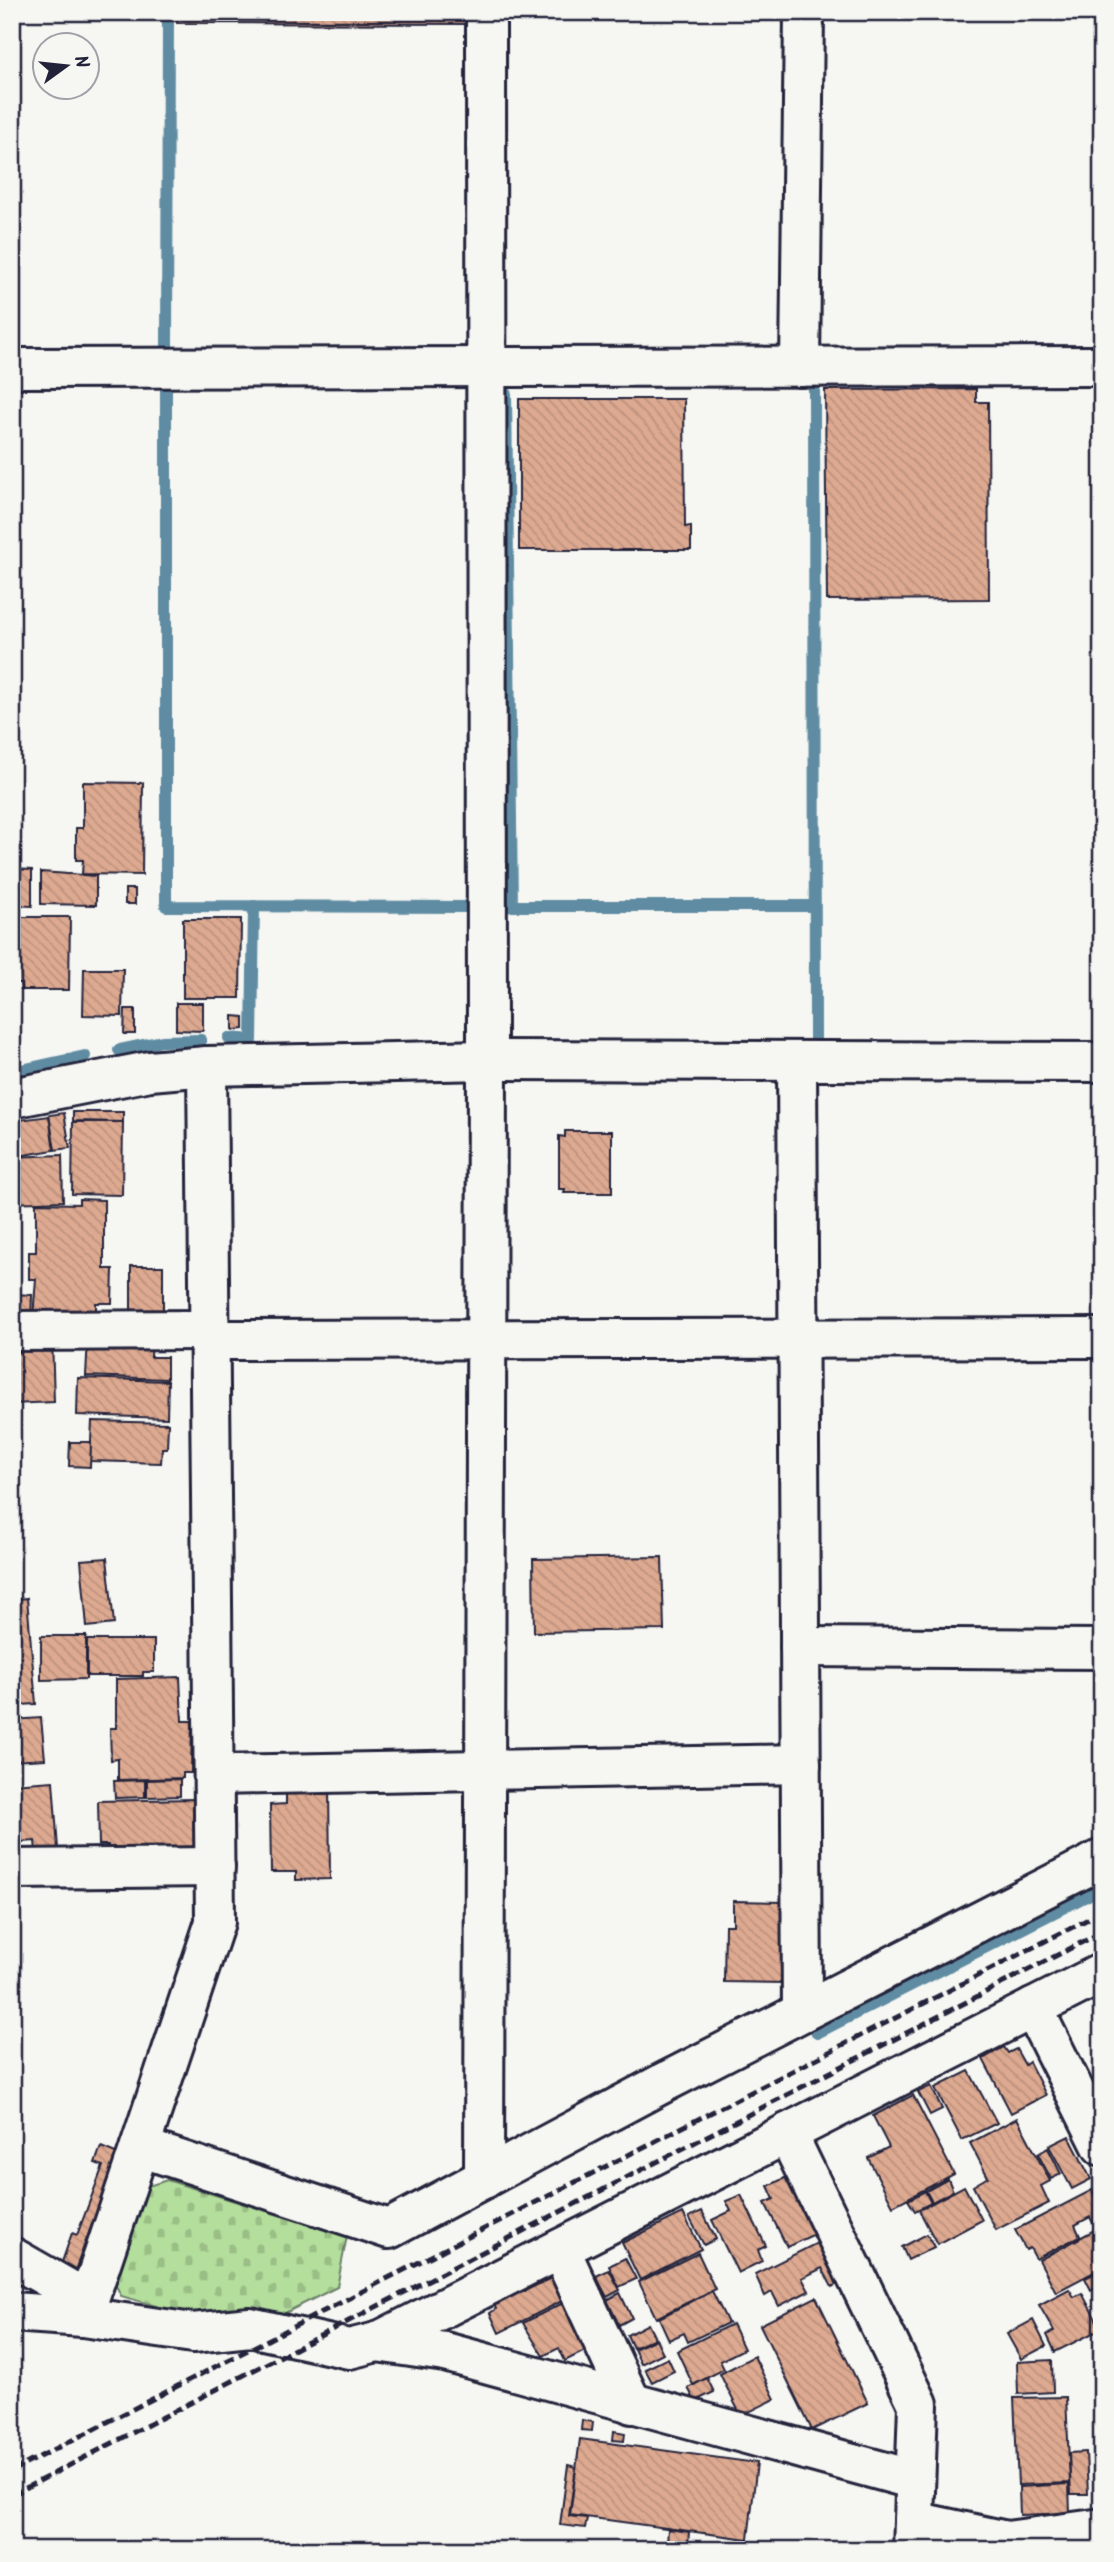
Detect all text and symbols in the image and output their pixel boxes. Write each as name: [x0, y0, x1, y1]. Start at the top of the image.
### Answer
north arrow: [32, 32, 102, 102]
text: N: [64, 52, 97, 72]

